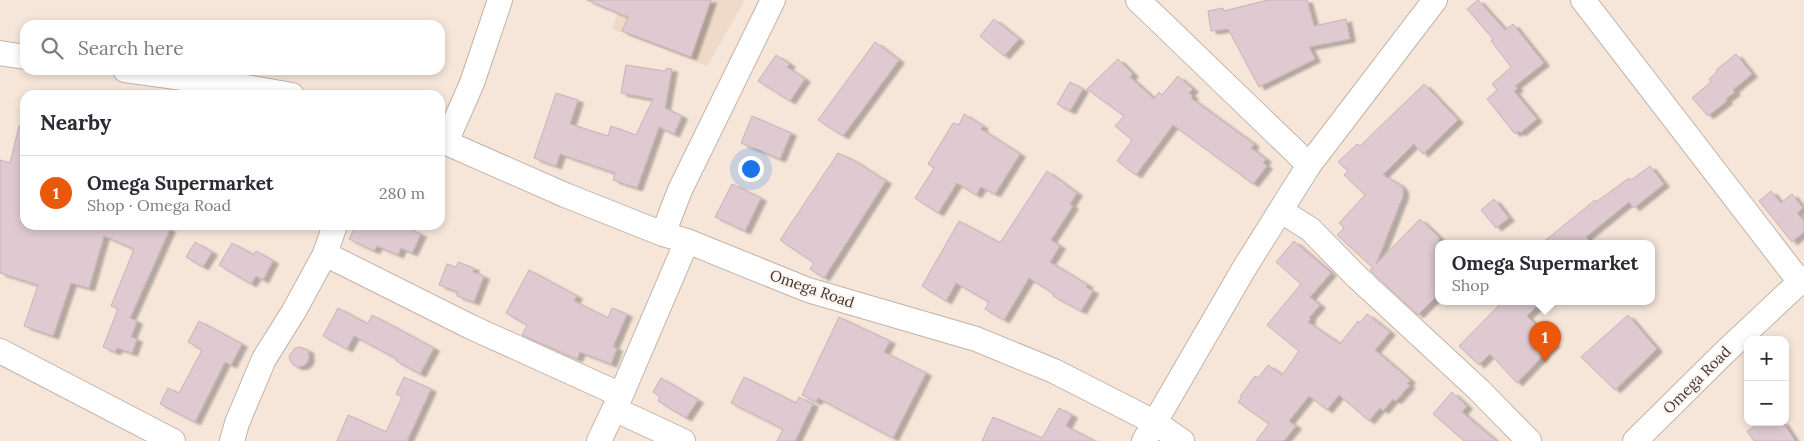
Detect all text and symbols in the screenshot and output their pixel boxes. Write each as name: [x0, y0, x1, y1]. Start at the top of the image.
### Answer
search box: [20, 20, 445, 75]
icon: search: [38, 34, 66, 62]
text: Search here: [78, 36, 184, 60]
text: Nearby: [40, 109, 111, 136]
your location: [738, 156, 764, 182]
text: Omega Supermarket: [87, 171, 274, 195]
text: 1: [53, 183, 59, 203]
text: 280 m: [379, 183, 425, 203]
text: Shop · Omega Road: [87, 195, 231, 215]
popup: [1435, 240, 1655, 305]
text: Omega Supermarket: [1452, 251, 1638, 275]
street label: Omega Road: [767, 265, 857, 312]
text: Shop: [1452, 275, 1489, 295]
pin: 1: [1529, 321, 1561, 362]
map controls: [1744, 336, 1789, 426]
button: +: [1744, 336, 1789, 381]
street label: Omega Road: [1659, 342, 1735, 418]
button: −: [1744, 381, 1789, 426]

